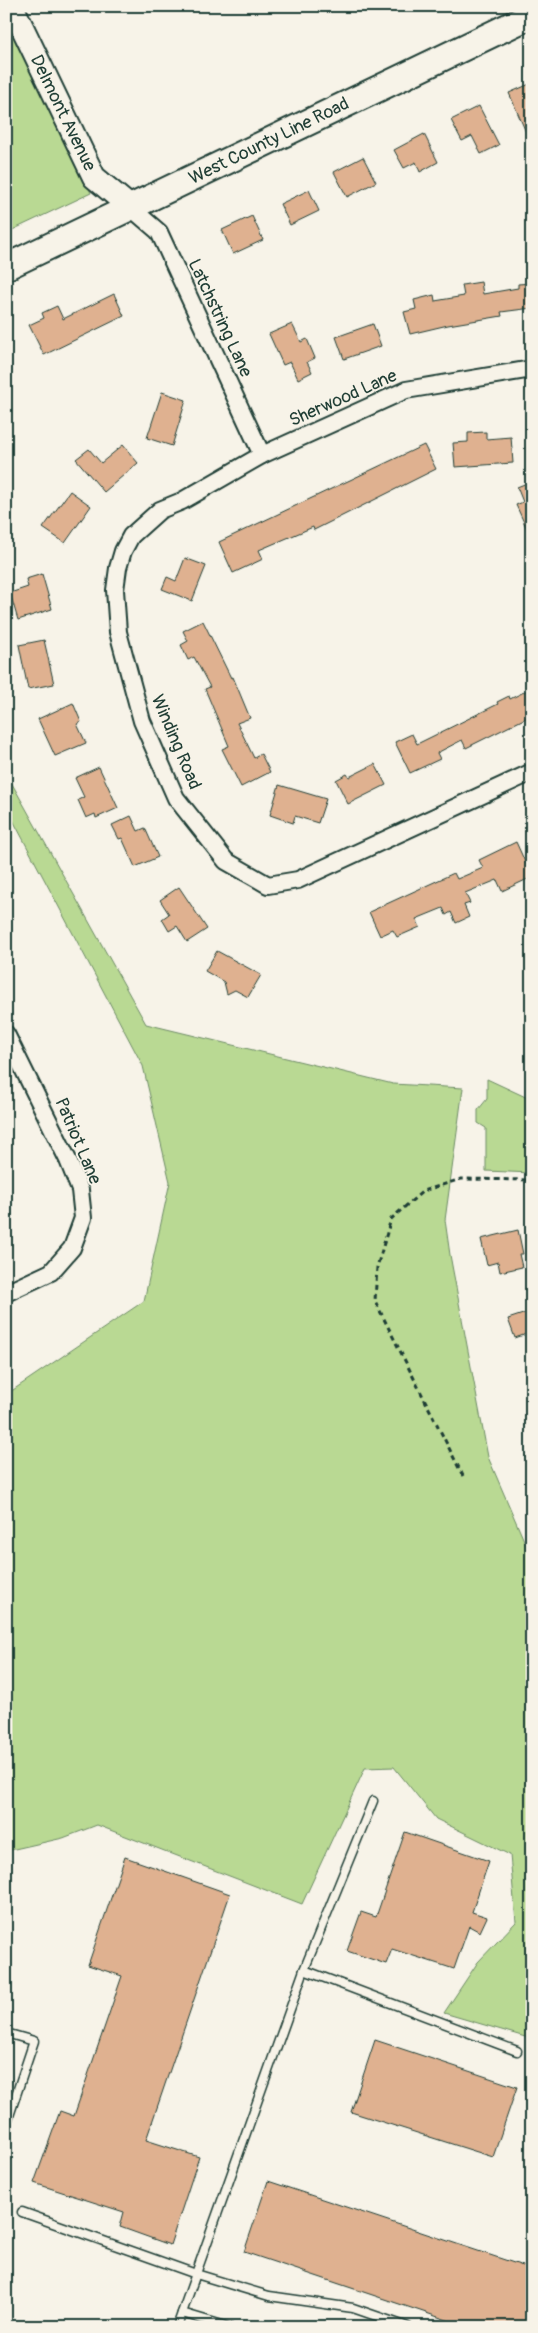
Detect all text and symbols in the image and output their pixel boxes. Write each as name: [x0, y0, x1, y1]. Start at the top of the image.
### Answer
street label: Delmont Avenue: [25, 51, 101, 175]
street label: West County Line Road: [185, 92, 353, 190]
street label: Latchstring Lane: [183, 255, 257, 381]
street label: Sherwood Lane: [286, 364, 401, 432]
street label: Winding Road: [146, 691, 206, 793]
street label: Patriot Lane: [49, 1094, 107, 1188]

